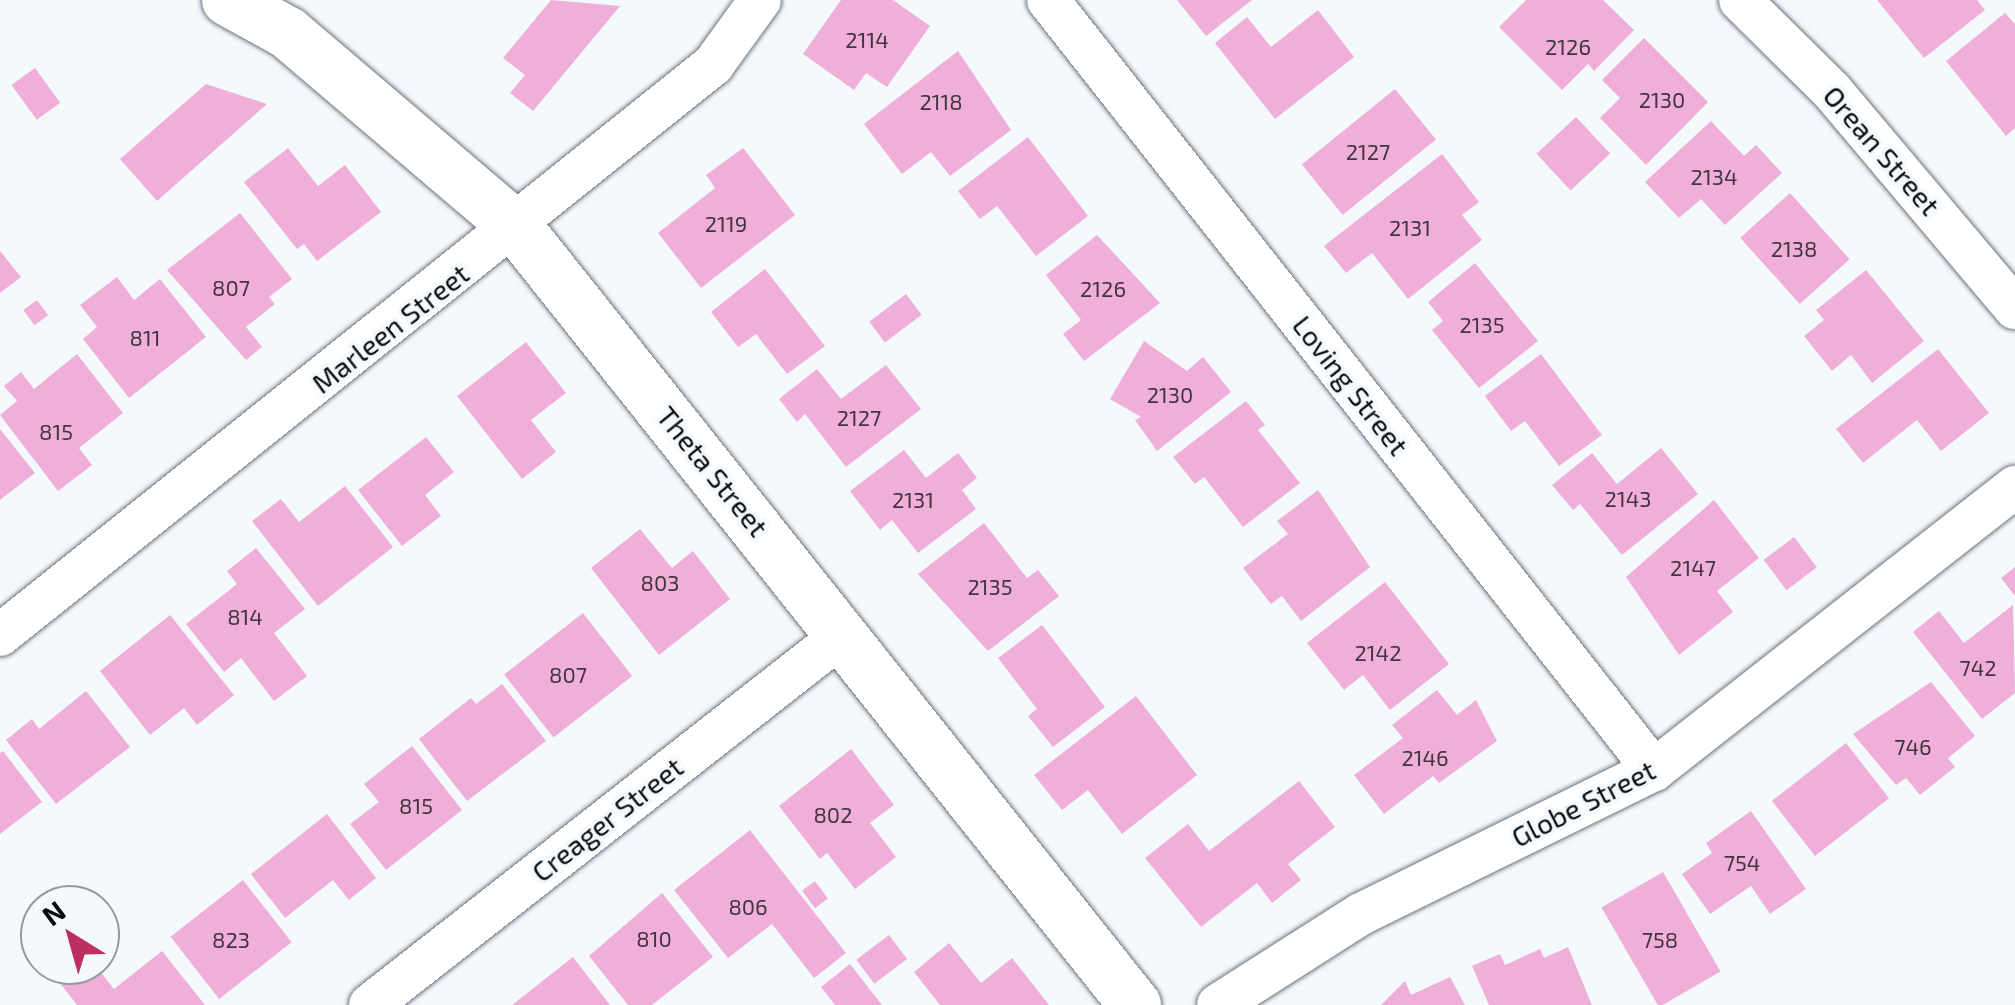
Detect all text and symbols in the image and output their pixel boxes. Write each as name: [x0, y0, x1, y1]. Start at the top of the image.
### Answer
house number: 2114: [845, 27, 889, 53]
house number: 2126: [1545, 34, 1591, 60]
street label: Orean Street: [1817, 78, 1947, 222]
house number: 2130: [1639, 87, 1685, 113]
house number: 2118: [919, 89, 963, 115]
house number: 2127: [1346, 139, 1390, 165]
house number: 2134: [1691, 164, 1737, 190]
house number: 2119: [705, 211, 747, 237]
house number: 2131: [1389, 215, 1431, 241]
house number: 2138: [1771, 236, 1817, 262]
street label: Marleen Street: [305, 256, 475, 400]
house number: 807: [212, 275, 250, 301]
house number: 2126: [1080, 276, 1126, 302]
street label: Loving Street: [1286, 309, 1416, 461]
house number: 2135: [1459, 312, 1505, 338]
house number: 811: [130, 325, 160, 351]
house number: 2130: [1147, 382, 1193, 408]
street label: Theta Street: [650, 399, 776, 543]
house number: 2127: [837, 405, 881, 431]
house number: 815: [39, 419, 73, 445]
house number: 2143: [1605, 486, 1651, 512]
house number: 2131: [892, 487, 934, 513]
house number: 2147: [1670, 555, 1716, 581]
house number: 803: [641, 570, 679, 596]
house number: 2135: [967, 574, 1013, 600]
house number: 814: [227, 604, 263, 630]
house number: 2142: [1354, 640, 1402, 666]
house number: 742: [1959, 655, 1997, 681]
house number: 807: [549, 662, 587, 688]
house number: 746: [1894, 734, 1932, 760]
house number: 2146: [1401, 745, 1449, 771]
street label: Creager Street: [525, 749, 689, 889]
street label: Globe Street: [1505, 752, 1661, 854]
house number: 815: [399, 793, 433, 819]
house number: 802: [814, 802, 852, 828]
house number: 754: [1724, 850, 1760, 876]
north arrow: [20, 885, 120, 985]
text: N: [35, 893, 71, 932]
house number: 806: [728, 894, 768, 920]
house number: 810: [636, 926, 672, 952]
house number: 823: [212, 927, 250, 953]
house number: 758: [1642, 927, 1678, 953]

